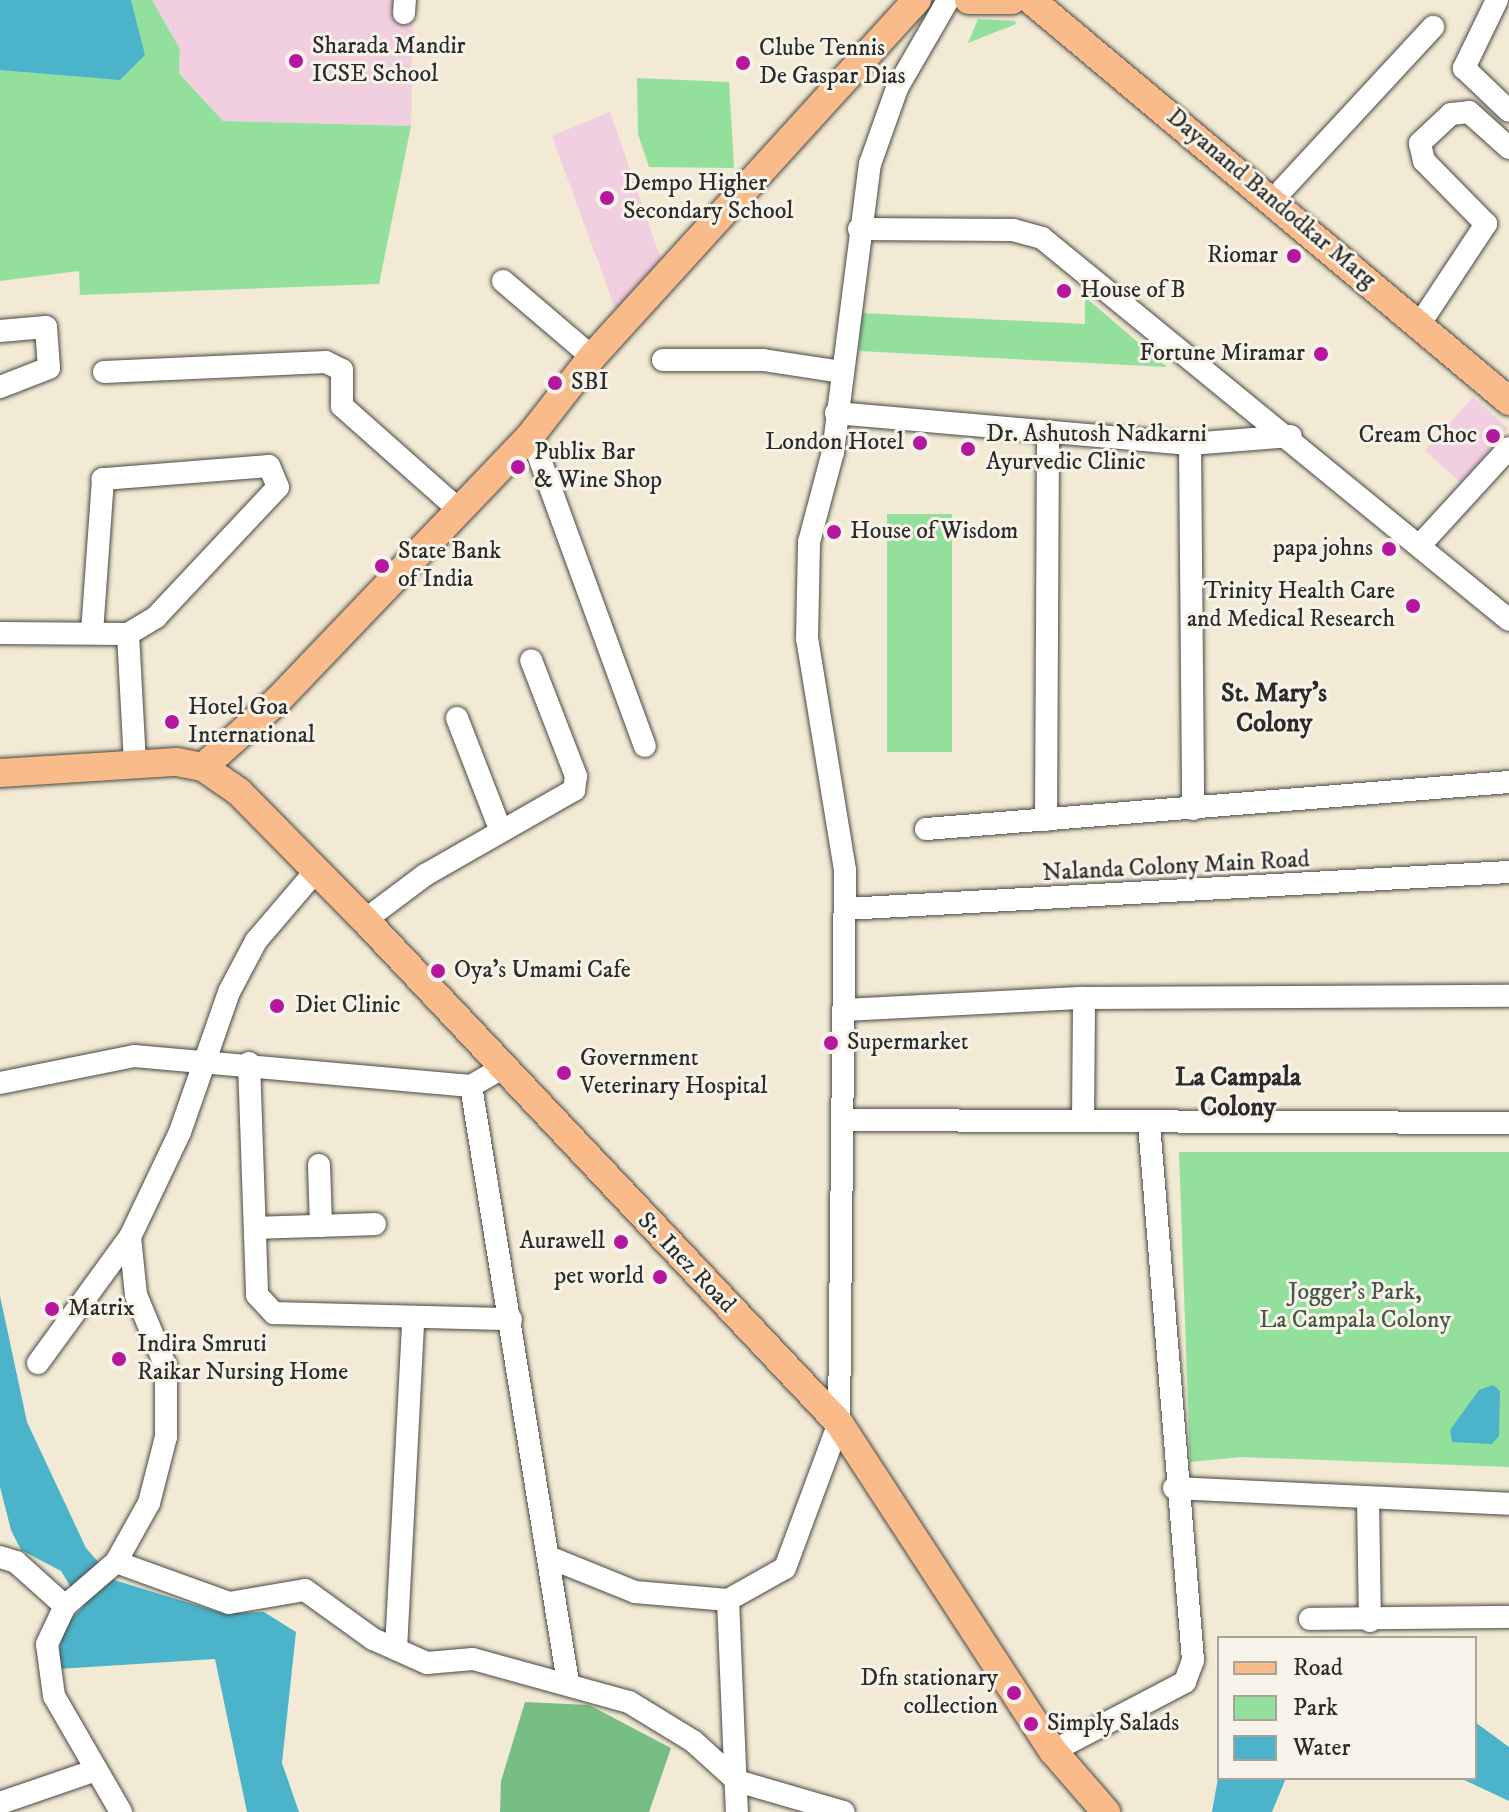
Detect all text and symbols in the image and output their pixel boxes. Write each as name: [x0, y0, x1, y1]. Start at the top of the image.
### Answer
place label: Sharada Mandir ICSE School: [312, 33, 466, 89]
place label: Clube Tennis De Gaspar Dias: [759, 35, 906, 91]
marker: Sharada Mandir ICSE School: [287, 52, 305, 70]
marker: Clube Tennis De Gaspar Dias: [734, 54, 752, 72]
street label: Dayanand Bandodkar Marg: [1161, 103, 1381, 295]
place label: Dempo Higher Secondary School: [623, 170, 794, 226]
marker: Dempo Higher Secondary School: [598, 189, 616, 207]
place label: Riomar: [1207, 242, 1278, 270]
marker: Riomar: [1285, 247, 1303, 265]
place label: House of B: [1080, 277, 1186, 305]
marker: House of B: [1055, 282, 1073, 300]
place label: Fortune Miramar: [1139, 340, 1305, 368]
marker: Fortune Miramar: [1312, 345, 1330, 363]
place label: SBI: [571, 369, 609, 397]
marker: SBI: [546, 374, 564, 392]
place label: Dr. Ashutosh Nadkarni Ayurvedic Clinic: [986, 421, 1207, 477]
place label: Cream Choc: [1358, 422, 1477, 450]
marker: Cream Choc: [1484, 427, 1502, 445]
place label: London Hotel: [765, 429, 904, 457]
marker: London Hotel: [911, 434, 929, 452]
marker: Dr. Ashutosh Nadkarni Ayurvedic Clinic: [957, 438, 979, 460]
place label: Publix Bar & Wine Shop: [534, 439, 662, 495]
marker: Publix Bar & Wine Shop: [509, 458, 527, 476]
place label: House of Wisdom: [850, 518, 1018, 546]
marker: House of Wisdom: [825, 523, 843, 541]
place label: papa johns: [1273, 535, 1373, 563]
place label: State Bank of India: [398, 538, 501, 594]
marker: papa johns: [1380, 540, 1398, 558]
marker: State Bank of India: [373, 557, 391, 575]
place label: Trinity Health Care and Medical Research: [1187, 578, 1395, 634]
marker: Trinity Health Care and Medical Research: [1402, 595, 1424, 617]
district label: St. Mary's Colony: [1221, 678, 1327, 740]
place label: Hotel Goa International: [188, 694, 315, 750]
marker: Hotel Goa International: [163, 713, 181, 731]
street label: Nalanda Colony Main Road: [1042, 846, 1310, 888]
place label: Oya's Umami Cafe: [454, 957, 631, 985]
marker: Oya's Umami Cafe: [429, 962, 447, 980]
place label: Diet Clinic: [295, 992, 400, 1020]
marker: Diet Clinic: [266, 995, 288, 1017]
place label: Supermarket: [847, 1029, 968, 1057]
marker: Supermarket: [822, 1034, 840, 1052]
place label: Government Veterinary Hospital: [580, 1045, 768, 1101]
district label: La Campala Colony: [1175, 1062, 1301, 1124]
marker: Government Veterinary Hospital: [555, 1064, 573, 1082]
street label: St. Inez Road: [631, 1207, 741, 1319]
place label: Aurawell: [519, 1228, 605, 1256]
marker: Aurawell: [612, 1233, 630, 1251]
place label: pet world: [554, 1263, 644, 1291]
marker: pet world: [651, 1268, 669, 1286]
park label: Jogger's Park, La Campala Colony: [1259, 1279, 1451, 1335]
place label: Matrix: [68, 1295, 135, 1323]
marker: Matrix: [43, 1300, 61, 1318]
place label: Indira Smruti Raikar Nursing Home: [137, 1331, 348, 1387]
marker: Indira Smruti Raikar Nursing Home: [108, 1348, 130, 1370]
legend: [1217, 1636, 1477, 1780]
text: Road: [1293, 1653, 1343, 1683]
place label: Dfn stationary collection: [860, 1665, 998, 1721]
marker: Dfn stationary collection: [1005, 1684, 1023, 1702]
text: Park: [1293, 1693, 1338, 1723]
place label: Simply Salads: [1047, 1710, 1179, 1738]
marker: Simply Salads: [1022, 1715, 1040, 1733]
text: Water: [1293, 1733, 1350, 1763]

